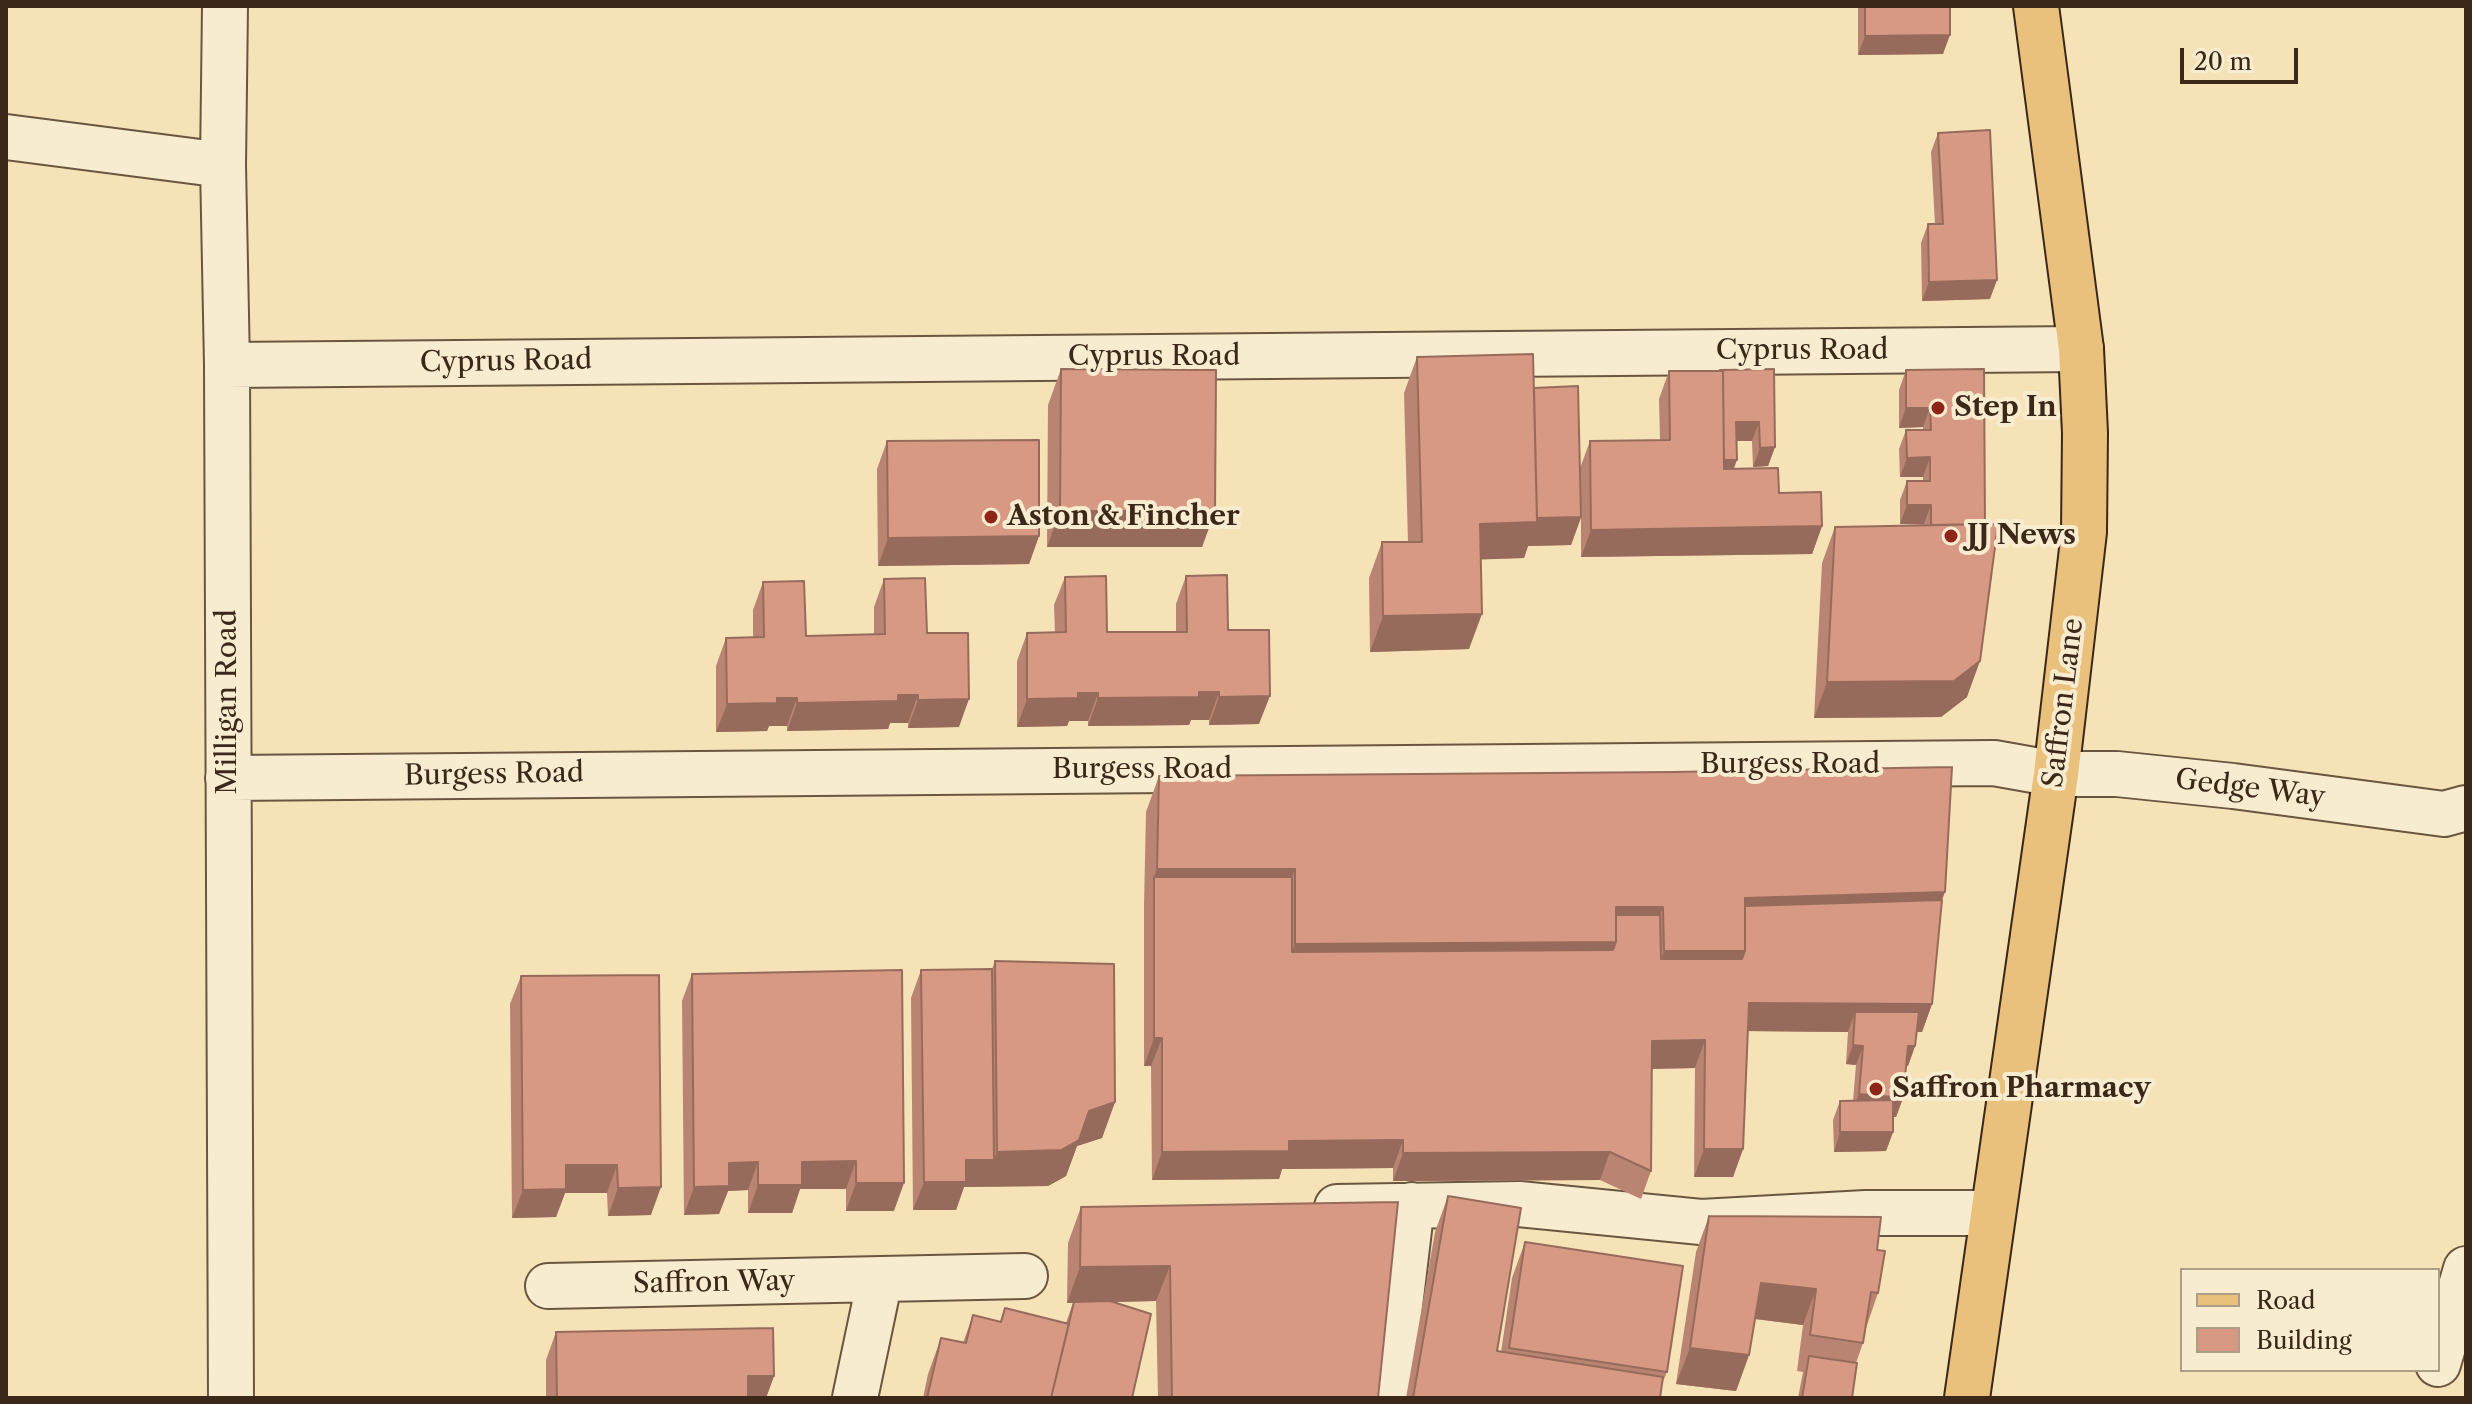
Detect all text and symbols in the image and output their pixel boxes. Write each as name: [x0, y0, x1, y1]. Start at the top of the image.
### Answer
scale bar: [2184, 32, 2302, 82]
text: 20 m: [2194, 47, 2252, 76]
street label: Cyprus Road: [1716, 334, 1888, 368]
street label: Cyprus Road: [1068, 340, 1240, 374]
street label: Cyprus Road: [420, 344, 592, 380]
place label: Step In: [1954, 391, 2057, 425]
marker: Step In: [1929, 399, 1947, 417]
place label: Aston & Fincher: [1007, 500, 1240, 534]
marker: Aston & Fincher: [982, 508, 1000, 526]
place label: JJ News: [1967, 519, 2076, 553]
marker: JJ News: [1942, 527, 1960, 545]
street label: Milligan Road: [211, 609, 245, 795]
street label: Saffron Lane: [2037, 616, 2091, 790]
street label: Burgess Road: [1700, 748, 1880, 782]
street label: Burgess Road: [1052, 753, 1232, 787]
street label: Burgess Road: [404, 757, 584, 793]
street label: Gedge Way: [2173, 763, 2327, 815]
place label: Saffron Pharmacy: [1892, 1072, 2151, 1106]
marker: Saffron Pharmacy: [1867, 1080, 1885, 1098]
street label: Saffron Way: [633, 1265, 795, 1301]
legend: [2180, 1268, 2440, 1372]
text: Road: [2256, 1286, 2315, 1315]
text: Building: [2256, 1326, 2352, 1355]

